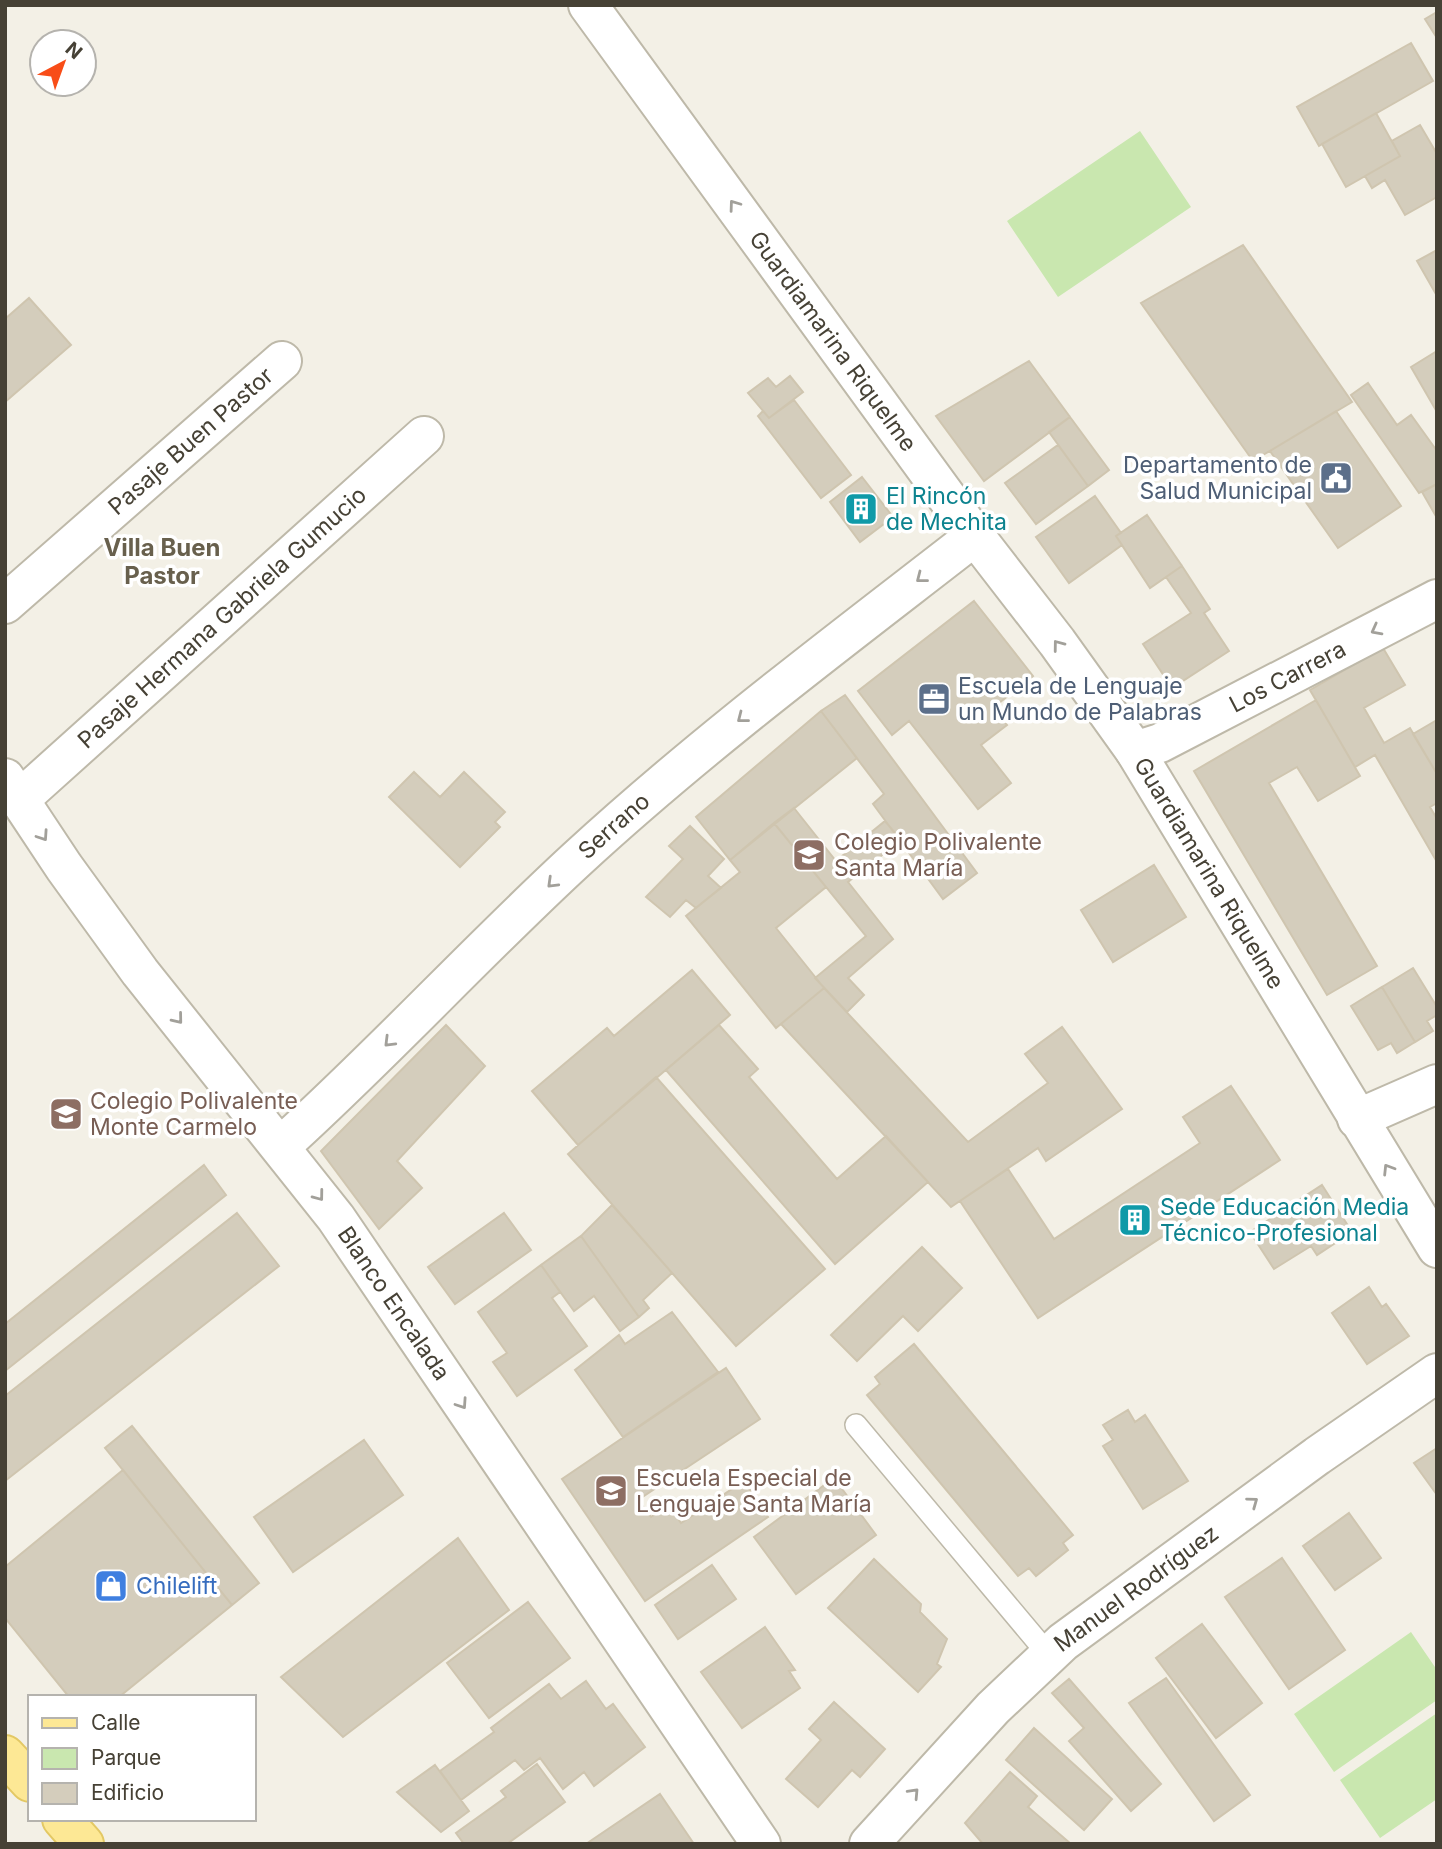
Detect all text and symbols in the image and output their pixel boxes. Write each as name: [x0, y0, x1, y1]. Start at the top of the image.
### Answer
north arrow: [28, 28, 98, 98]
text: N: [61, 37, 87, 64]
one-way arrow: [730, 200, 742, 213]
street label: Guardiamarina Riquelme: [743, 225, 923, 457]
street label: Pasaje Buen Pastor: [103, 361, 279, 521]
place label: Departamento de Salud Municipal: [1123, 451, 1312, 505]
public building icon: Departamento de Salud Municipal: [1317, 459, 1355, 497]
street label: Pasaje Hermana Gabriela Gumucio: [72, 481, 372, 754]
place label: El Rincón de Mechita: [886, 482, 1007, 536]
building icon: El Rincón de Mechita: [842, 490, 880, 528]
district label: Villa Buen Pastor: [103, 533, 221, 590]
one-way arrow: [916, 569, 929, 582]
one-way arrow: [1371, 622, 1383, 636]
street label: Los Carrera: [1225, 635, 1351, 719]
one-way arrow: [1054, 640, 1067, 653]
place label: Escuela de Lenguaje un Mundo de Palabras: [958, 672, 1202, 726]
office icon: Escuela de Lenguaje un Mundo de Palabras: [915, 680, 953, 718]
one-way arrow: [737, 709, 749, 722]
street label: Guardiamarina Riquelme: [1128, 752, 1290, 994]
street label: Serrano: [572, 787, 655, 865]
one-way arrow: [35, 828, 48, 841]
place label: Colegio Polivalente Santa María: [834, 828, 1042, 882]
school or university icon: Colegio Polivalente Santa María: [790, 836, 828, 874]
one-way arrow: [547, 875, 560, 888]
one-way arrow: [169, 1011, 182, 1023]
one-way arrow: [385, 1034, 398, 1047]
place label: Colegio Polivalente Monte Carmelo: [90, 1087, 298, 1141]
school or university icon: Colegio Polivalente Monte Carmelo: [47, 1095, 85, 1133]
one-way arrow: [1383, 1163, 1396, 1176]
one-way arrow: [311, 1189, 324, 1201]
place label: Sede Educación Media Técnico-Profesional: [1160, 1193, 1409, 1247]
building icon: Sede Educación Media Técnico-Profesional: [1116, 1201, 1154, 1239]
street label: Blanco Encalada: [332, 1221, 456, 1386]
one-way arrow: [454, 1396, 466, 1409]
place label: Escuela Especial de Lenguaje Santa María: [636, 1464, 872, 1518]
school or university icon: Escuela Especial de Lenguaje Santa María: [592, 1472, 630, 1510]
one-way arrow: [1245, 1498, 1258, 1511]
street label: Manuel Rodríguez: [1049, 1519, 1224, 1658]
shop icon: Chilelift: [92, 1567, 130, 1605]
place label: Chilelift: [136, 1572, 218, 1600]
legend: [28, 1695, 256, 1821]
text: Calle: [91, 1710, 141, 1735]
text: Parque: [91, 1745, 161, 1770]
text: Edificio: [91, 1780, 164, 1805]
one-way arrow: [906, 1788, 919, 1801]

